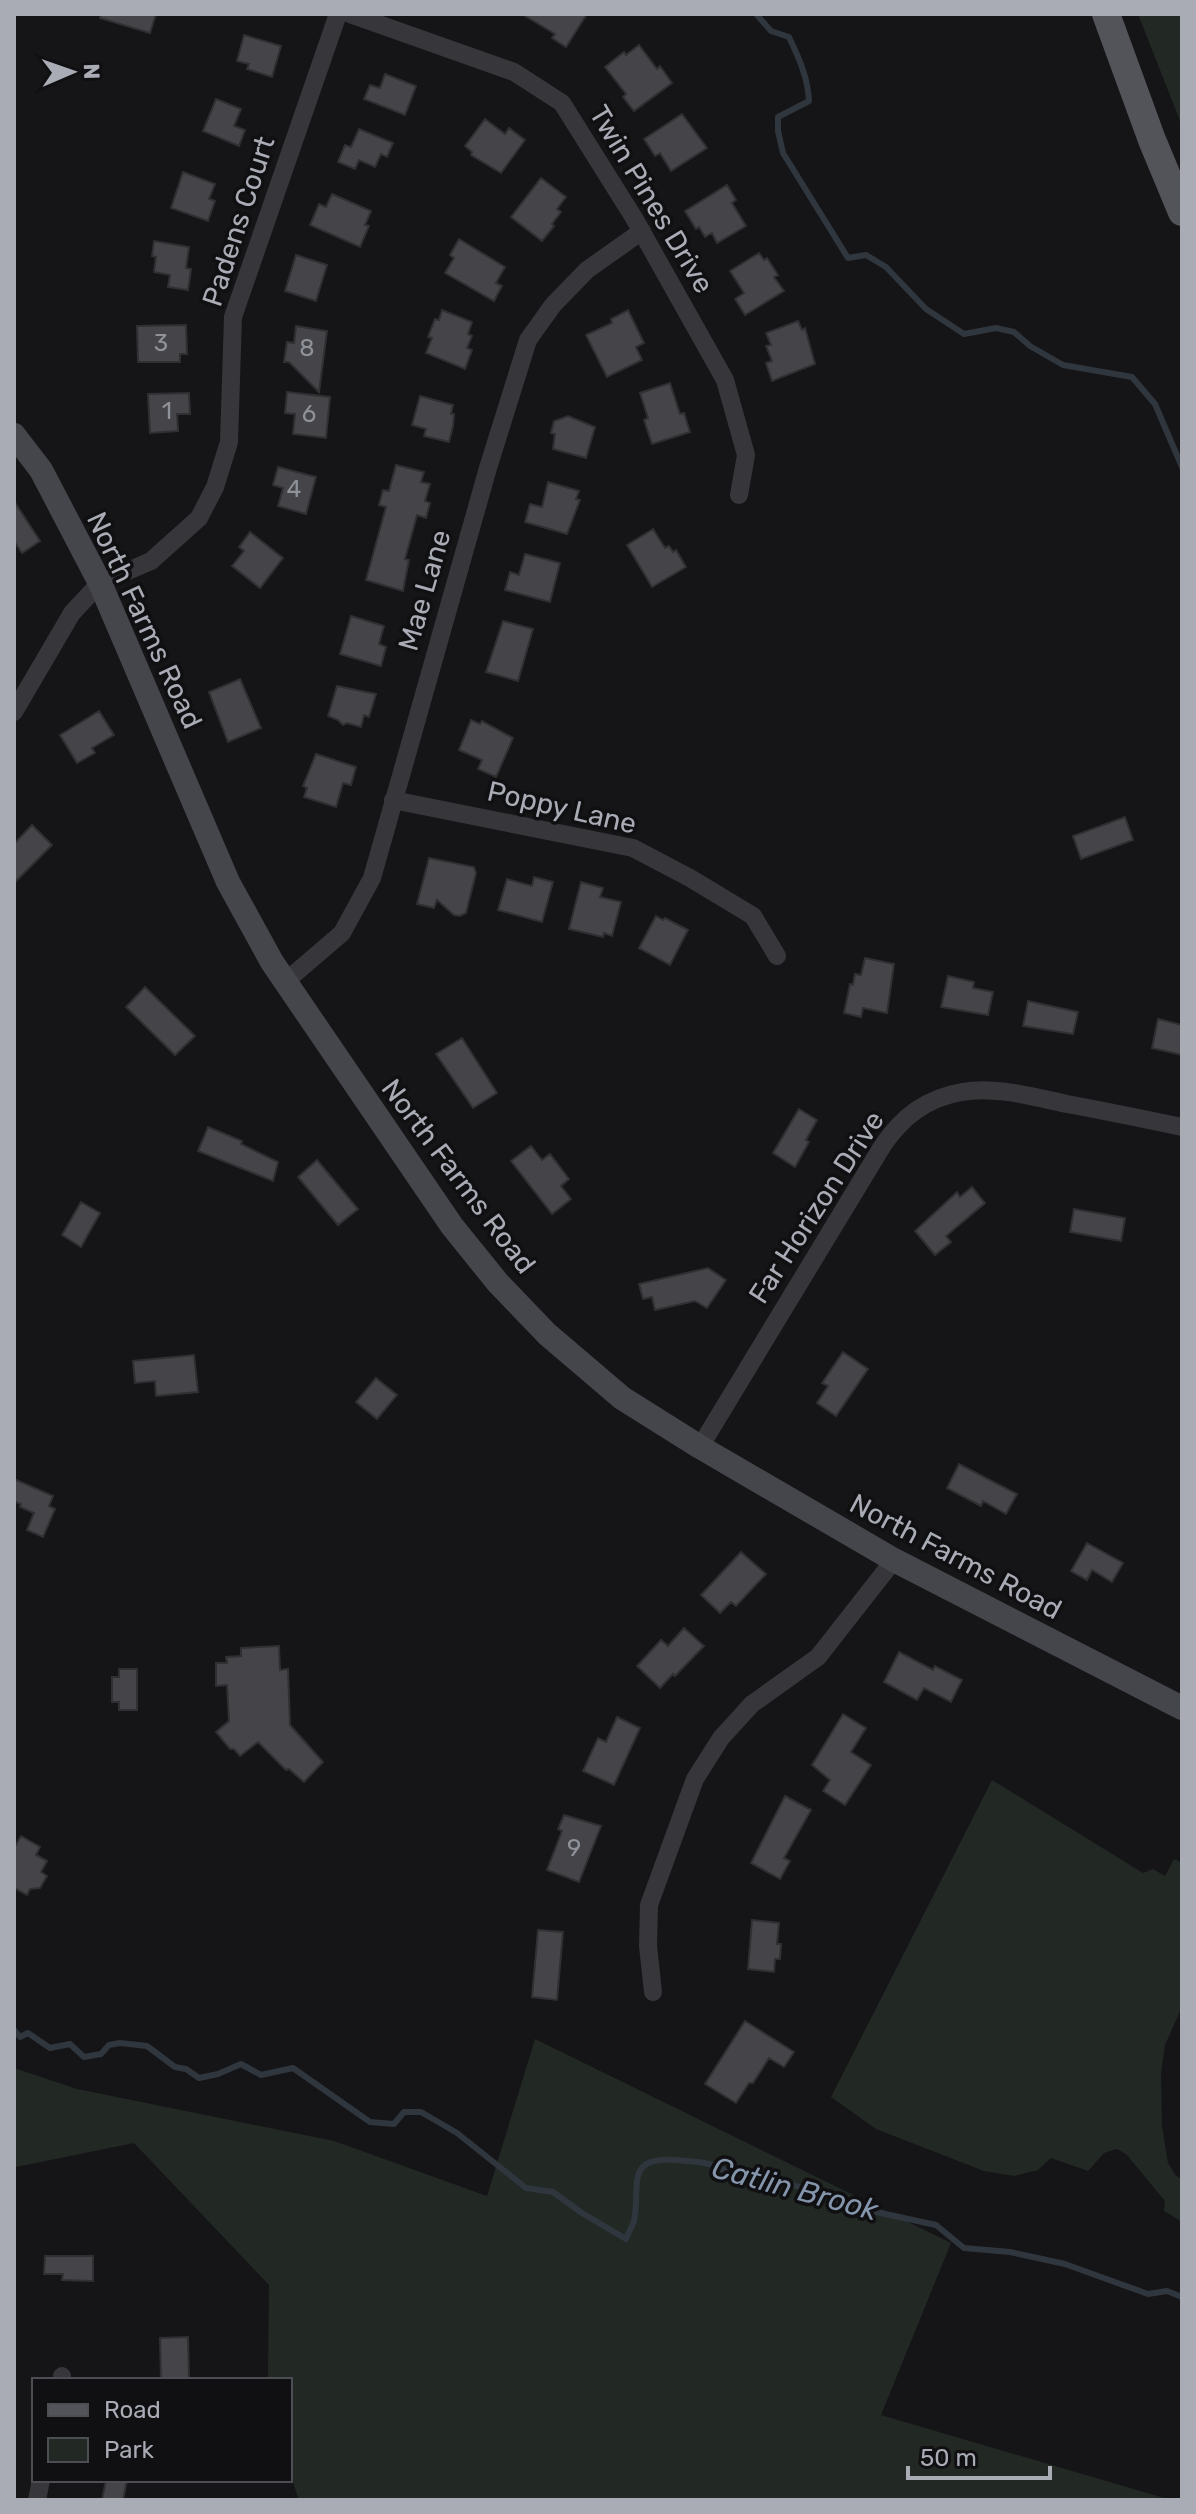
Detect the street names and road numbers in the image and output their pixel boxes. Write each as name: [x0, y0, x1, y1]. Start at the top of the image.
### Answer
street label: Twin Pines Drive: [583, 99, 721, 299]
street label: Padens Court: [195, 132, 281, 310]
street label: North Farms Road: [80, 507, 209, 734]
street label: Mae Lane: [392, 526, 457, 654]
street label: Poppy Lane: [484, 774, 640, 841]
street label: North Farms Road: [375, 1073, 543, 1280]
street label: Far Horizon Drive: [742, 1105, 891, 1310]
street label: North Farms Road: [844, 1487, 1067, 1626]

